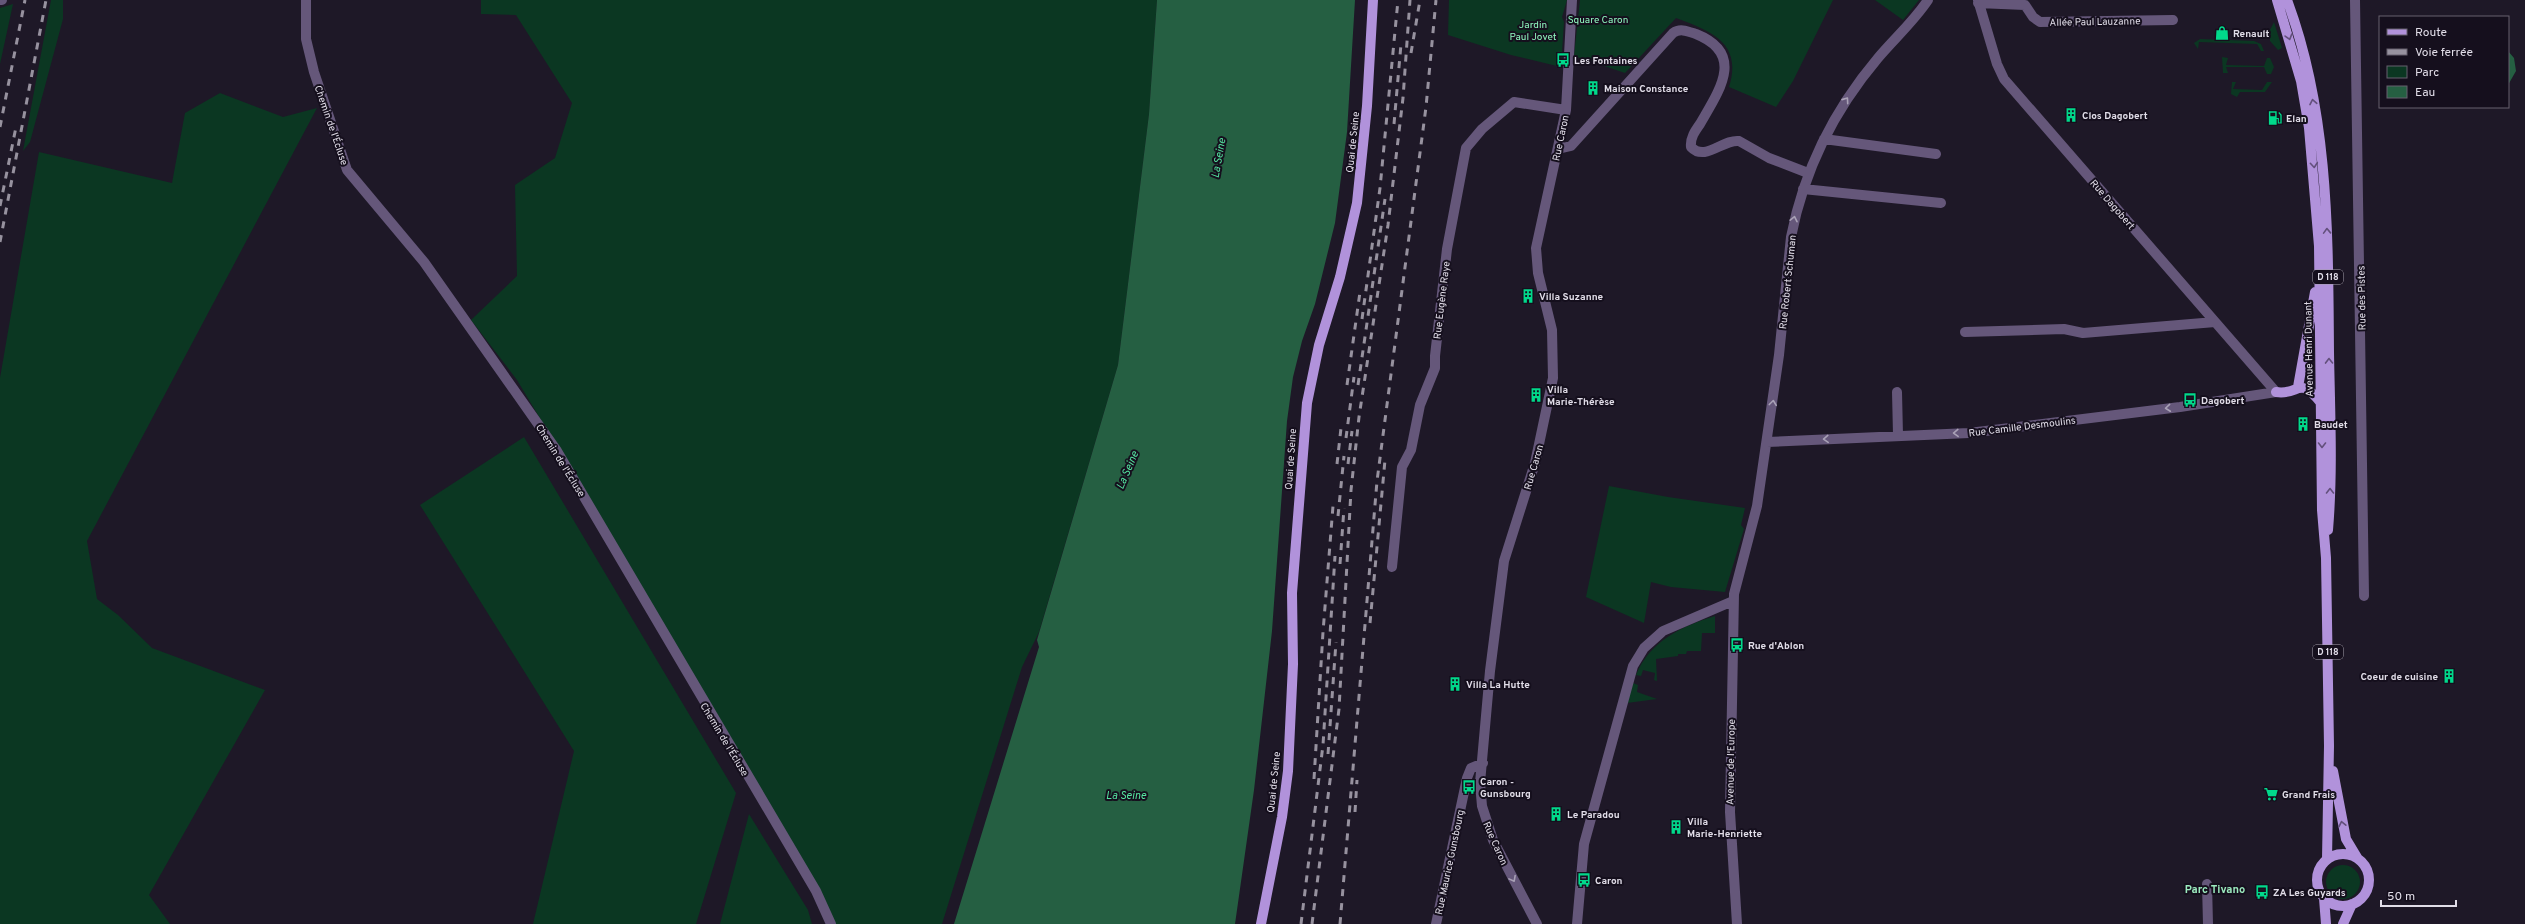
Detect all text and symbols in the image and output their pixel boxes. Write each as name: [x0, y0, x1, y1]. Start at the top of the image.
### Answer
park label: Square Caron: [1568, 14, 1628, 27]
street label: Allée Paul Lauzanne: [2049, 15, 2141, 30]
legend: [2379, 16, 2509, 108]
park label: Jardin Paul Jovet: [1509, 19, 1557, 44]
shop icon: Renault: [2214, 25, 2230, 41]
text: Route: [2415, 25, 2447, 41]
place label: Renault: [2233, 28, 2270, 41]
one-way arrow: [2284, 33, 2293, 40]
text: Voie ferrée: [2415, 45, 2473, 61]
bus stop icon: Les Fontaines: [1555, 52, 1571, 68]
place label: Les Fontaines: [1574, 55, 1638, 68]
text: Parc: [2415, 65, 2439, 81]
building icon: Maison Constance: [1585, 80, 1601, 96]
place label: Maison Constance: [1604, 83, 1689, 96]
street label: Chemin de l'Écluse: [311, 84, 350, 167]
text: Eau: [2415, 85, 2435, 101]
one-way arrow: [1841, 97, 1849, 104]
one-way arrow: [2310, 99, 2318, 105]
building icon: Clos Dagobert: [2063, 107, 2079, 123]
place label: Clos Dagobert: [2082, 110, 2148, 123]
fuel station icon: Elan: [2267, 110, 2283, 126]
street label: Quai de Seine: [1344, 111, 1363, 173]
place label: Elan: [2286, 113, 2307, 126]
street label: Rue Caron: [1550, 114, 1573, 162]
water label: La Seine: [1209, 137, 1229, 179]
one-way arrow: [2309, 162, 2318, 168]
street label: Rue Dagobert: [2087, 177, 2137, 233]
one-way arrow: [1790, 215, 1798, 222]
one-way arrow: [2323, 228, 2331, 234]
street label: Rue Robert Schuman: [1777, 234, 1800, 330]
street label: Rue Eugène Raye: [1431, 260, 1454, 340]
street label: Rue des Pistes: [2355, 265, 2370, 331]
road number: D 118: [2313, 270, 2343, 284]
building icon: Villa Suzanne: [1520, 288, 1536, 304]
place label: Villa Suzanne: [1539, 291, 1604, 304]
street label: Avenue Henri Dunant: [2302, 301, 2317, 397]
one-way arrow: [2325, 358, 2333, 364]
place label: Villa Marie-Thérèse: [1547, 384, 1615, 409]
building icon: Villa Marie-Thérèse: [1528, 387, 1544, 403]
bus stop icon: Dagobert: [2182, 392, 2198, 408]
place label: Dagobert: [2201, 395, 2245, 408]
one-way arrow: [1768, 400, 1777, 406]
one-way arrow: [2165, 403, 2171, 412]
street label: Rue Camille Desmoulins: [1968, 414, 2077, 441]
building icon: Baudet: [2295, 416, 2311, 432]
place label: Baudet: [2314, 419, 2348, 432]
street label: Chemin de l'Écluse: [532, 422, 587, 500]
street label: Quai de Seine: [1283, 428, 1300, 490]
one-way arrow: [1953, 429, 1959, 438]
one-way arrow: [1823, 434, 1829, 443]
one-way arrow: [2318, 442, 2326, 448]
street label: Rue Caron: [1522, 443, 1547, 492]
water label: La Seine: [1114, 449, 1142, 492]
one-way arrow: [2326, 488, 2334, 494]
bus stop icon: Rue d'Ablon: [1729, 637, 1745, 653]
place label: Rue d'Ablon: [1748, 640, 1804, 653]
road number: D 118: [2313, 645, 2343, 659]
building icon: Coeur de cuisine: [2441, 668, 2457, 684]
place label: Coeur de cuisine: [2361, 671, 2438, 684]
building icon: Villa La Hutte: [1447, 676, 1463, 692]
place label: Villa La Hutte: [1466, 679, 1530, 692]
street label: Chemin de l'Écluse: [697, 701, 751, 779]
street label: Avenue de l'Europe: [1724, 719, 1739, 805]
street label: Quai de Seine: [1265, 751, 1284, 813]
place label: Caron - Gunsbourg: [1480, 776, 1531, 801]
bus stop icon: Caron - Gunsbourg: [1461, 779, 1477, 795]
supermarket icon: Grand Frais: [2263, 786, 2279, 802]
water label: La Seine: [1106, 789, 1146, 803]
place label: Grand Frais: [2282, 789, 2335, 802]
building icon: Le Paradou: [1548, 806, 1564, 822]
street label: Rue Maurice Gunsbourg: [1433, 809, 1468, 916]
place label: Le Paradou: [1567, 809, 1620, 822]
place label: Villa Marie-Henriette: [1687, 816, 1763, 841]
building icon: Villa Marie-Henriette: [1668, 819, 1684, 835]
street label: Rue Caron: [1479, 820, 1510, 867]
one-way arrow: [2339, 821, 2347, 827]
bus stop icon: Caron: [1576, 872, 1592, 888]
one-way arrow: [1508, 874, 1516, 882]
place label: Caron: [1595, 875, 1622, 888]
scale bar: [2381, 882, 2456, 908]
district label: Parc Tivano: [2185, 883, 2245, 897]
bus stop icon: ZA Les Guyards: [2254, 884, 2270, 900]
place label: ZA Les Guyards: [2273, 887, 2346, 900]
text: 50 m: [2387, 889, 2415, 905]

